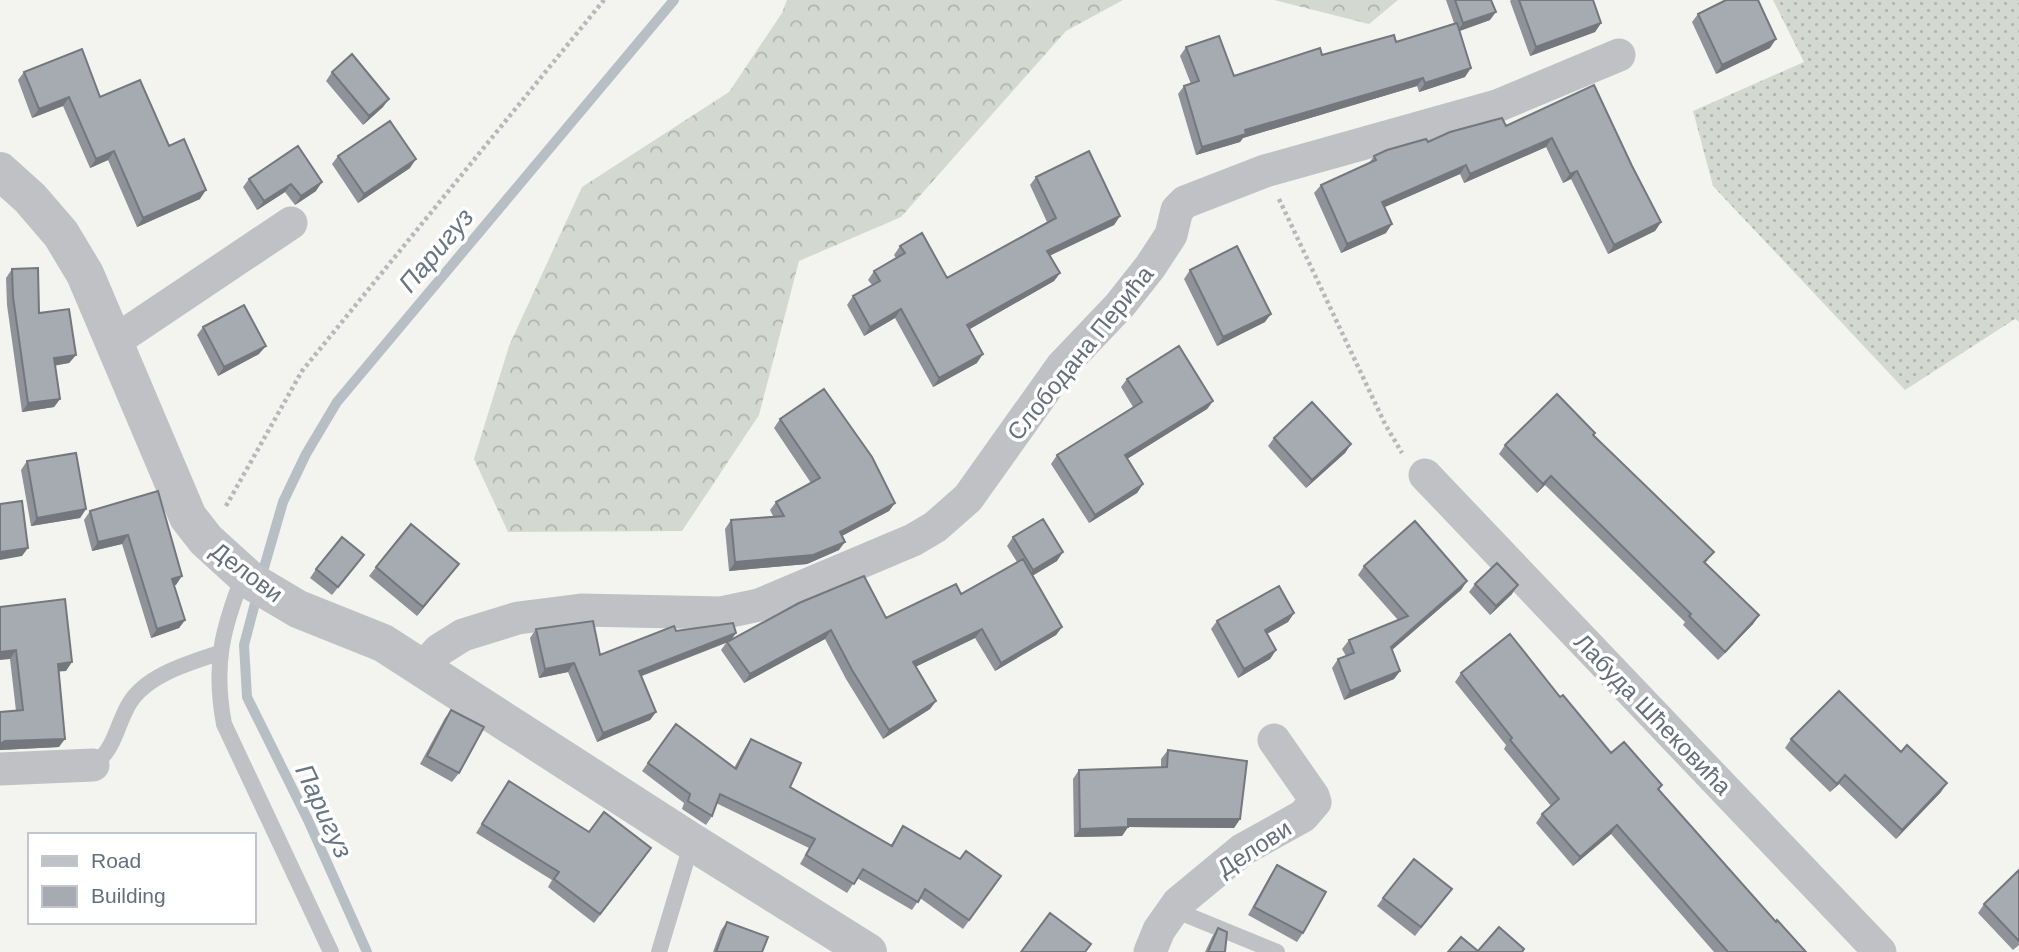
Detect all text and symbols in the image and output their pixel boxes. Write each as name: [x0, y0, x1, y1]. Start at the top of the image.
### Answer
water label: Паригуз: [392, 202, 480, 298]
street label: Слободана Перића: [1001, 260, 1159, 446]
street label: Делови: [206, 536, 288, 608]
street label: Лабуда Шћековића: [1569, 628, 1737, 801]
water label: Паригуз: [289, 759, 359, 863]
street label: Делови: [1212, 814, 1296, 882]
legend: [28, 833, 256, 924]
text: Road: [91, 849, 141, 872]
text: Building: [91, 884, 166, 907]

